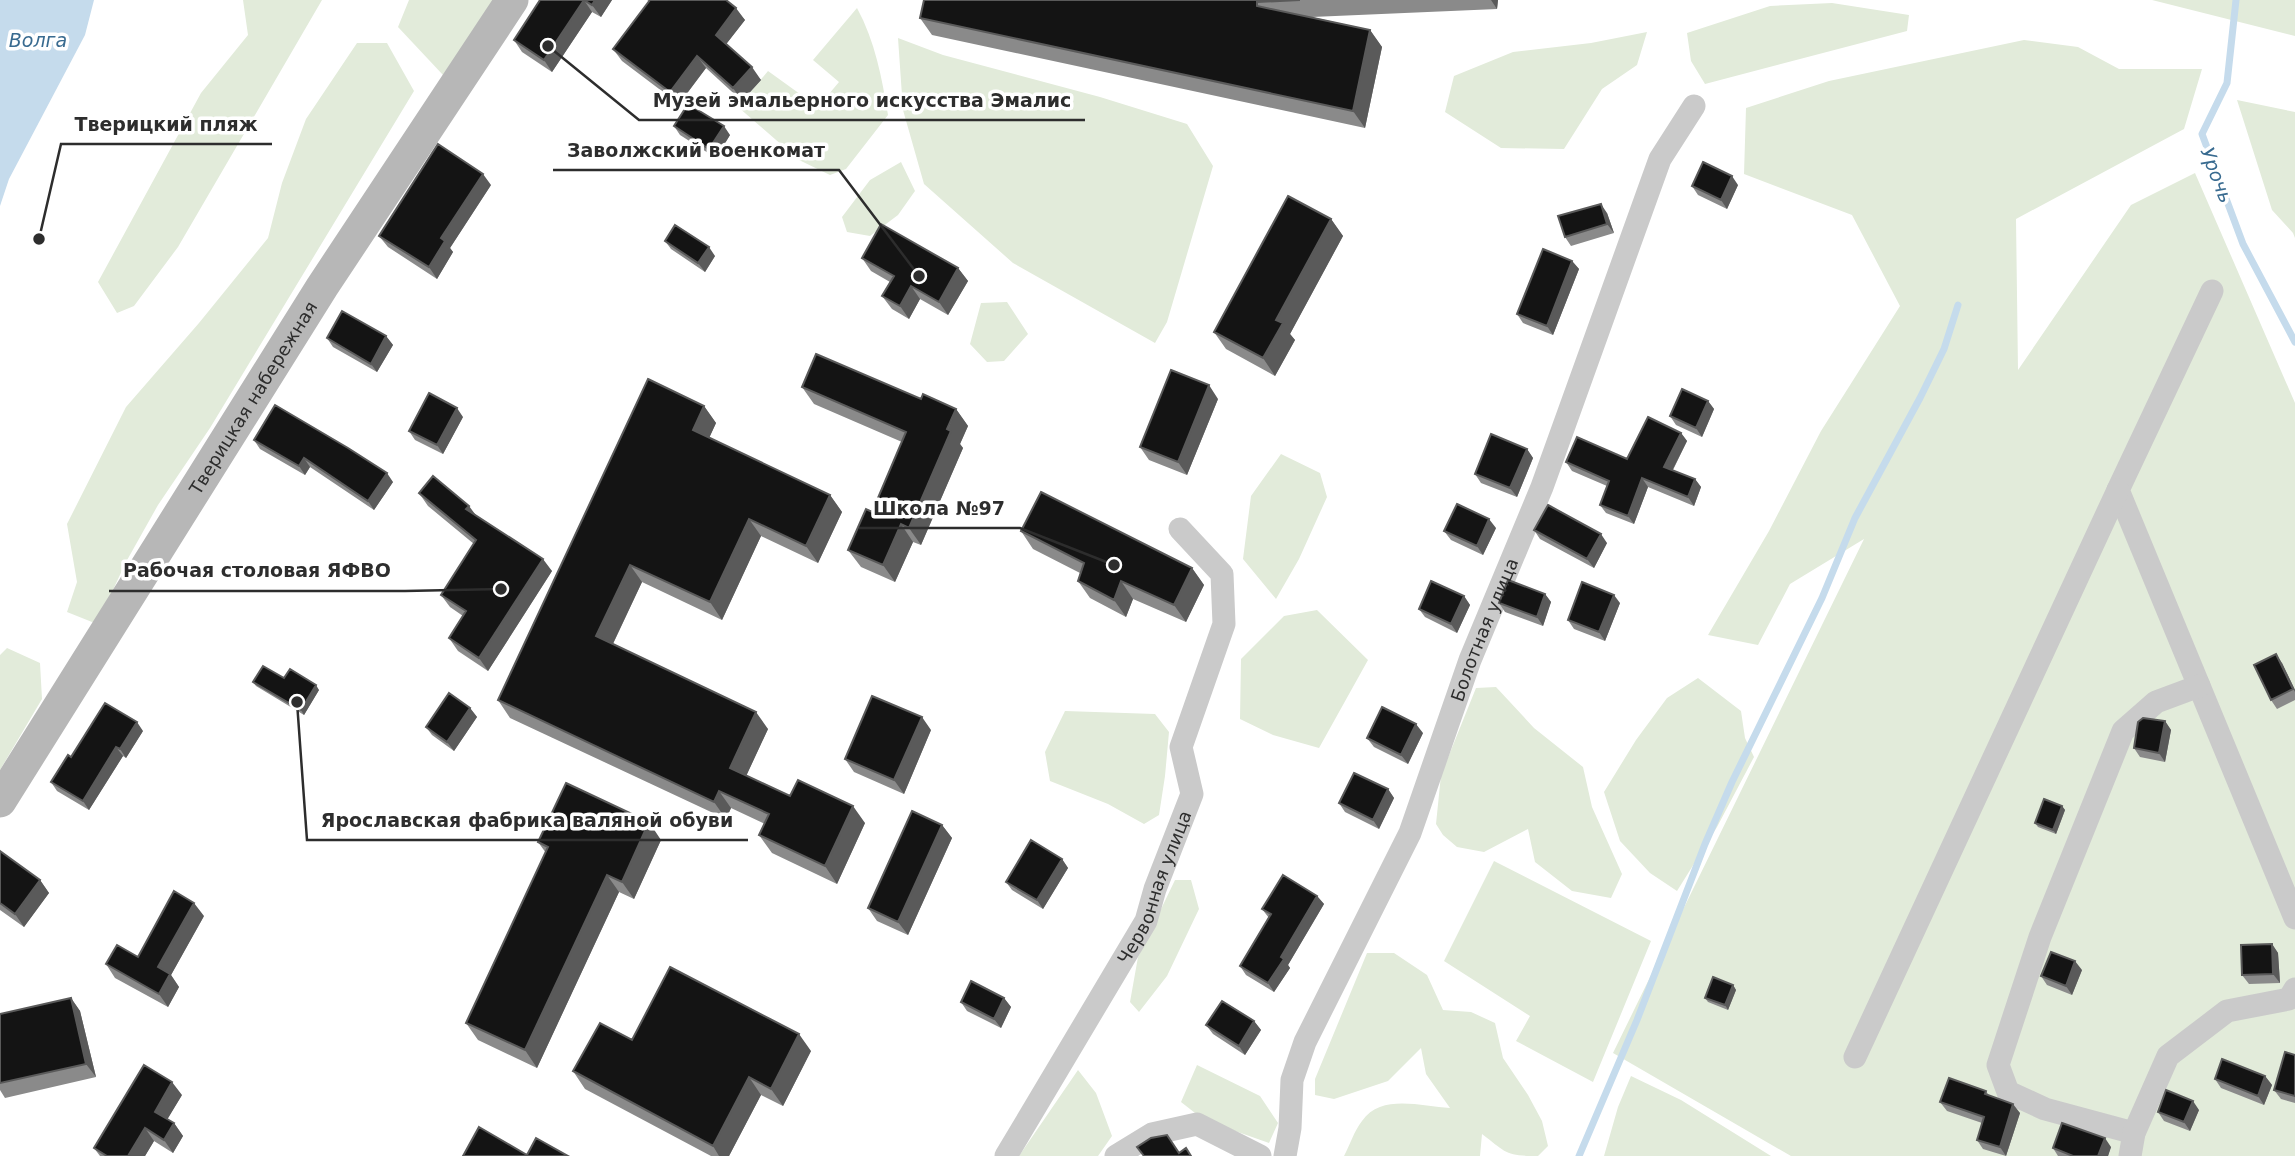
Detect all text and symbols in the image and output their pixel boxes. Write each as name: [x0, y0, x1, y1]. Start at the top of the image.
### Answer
water label: Волга: [9, 29, 67, 51]
callout: Музей эмальерного искусства Эмалис: [639, 80, 1085, 120]
text: Музей эмальерного искусства Эмалис: [653, 89, 1071, 111]
callout: Тверицкий пляж: [61, 104, 272, 144]
text: Тверицкий пляж: [74, 113, 258, 135]
callout: Заволжский военкомат: [553, 130, 839, 170]
text: Заволжский военкомат: [567, 139, 825, 161]
water label: Урочь: [2196, 144, 2238, 206]
street label: Тверицкая набережная: [184, 297, 321, 499]
callout: Школа №97: [859, 488, 1020, 528]
text: Школа №97: [873, 497, 1005, 519]
callout: Рабочая столовая ЯФВО: [109, 551, 405, 591]
street label: Болотная улица: [1446, 555, 1522, 704]
text: Рабочая столовая ЯФВО: [123, 559, 391, 581]
callout: Ярославская фабрика валяной обуви: [307, 800, 748, 840]
street label: Червонная улица: [1112, 807, 1195, 968]
text: Ярославская фабрика валяной обуви: [321, 809, 733, 831]

